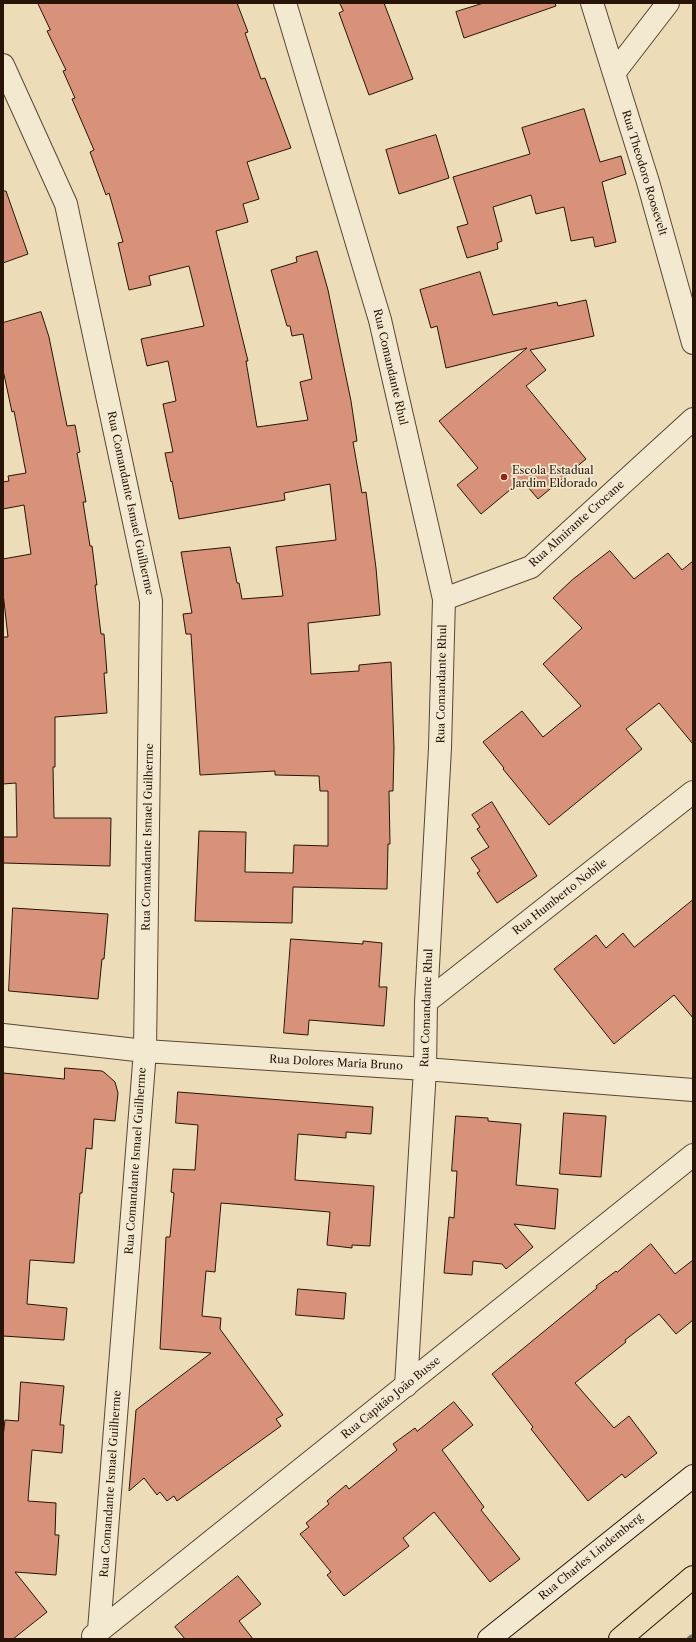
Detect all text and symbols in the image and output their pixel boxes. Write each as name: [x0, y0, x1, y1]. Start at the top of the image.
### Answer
street label: Rua Theodoro Roosevelt: [619, 109, 669, 237]
street label: Rua Comandante Rhul: [370, 308, 410, 426]
street label: Rua Comandante Ismael Guilherme: [104, 410, 156, 596]
place label: Escola Estadual Jardim Eldorado: [512, 464, 597, 490]
marker: Escola Estadual Jardim Eldorado: [499, 472, 509, 482]
street label: Rua Almirante Crocane: [527, 478, 627, 570]
street label: Rua Comandante Rhul: [434, 624, 450, 744]
street label: Rua Comandante Ismael Guilherme: [140, 743, 156, 931]
street label: Rua Humberto Nobile: [510, 856, 610, 938]
street label: Rua Comandante Rhul: [418, 948, 436, 1068]
street label: Rua Dolores Maria Bruno: [269, 1053, 403, 1073]
street label: Rua Comandante Ismael Guilherme: [123, 1067, 149, 1255]
street label: Rua Capitão João Busse: [339, 1354, 443, 1442]
street label: Rua Comandante Ismael Guilherme: [98, 1390, 124, 1578]
street label: Rua Charles Lindemberg: [536, 1511, 646, 1603]

